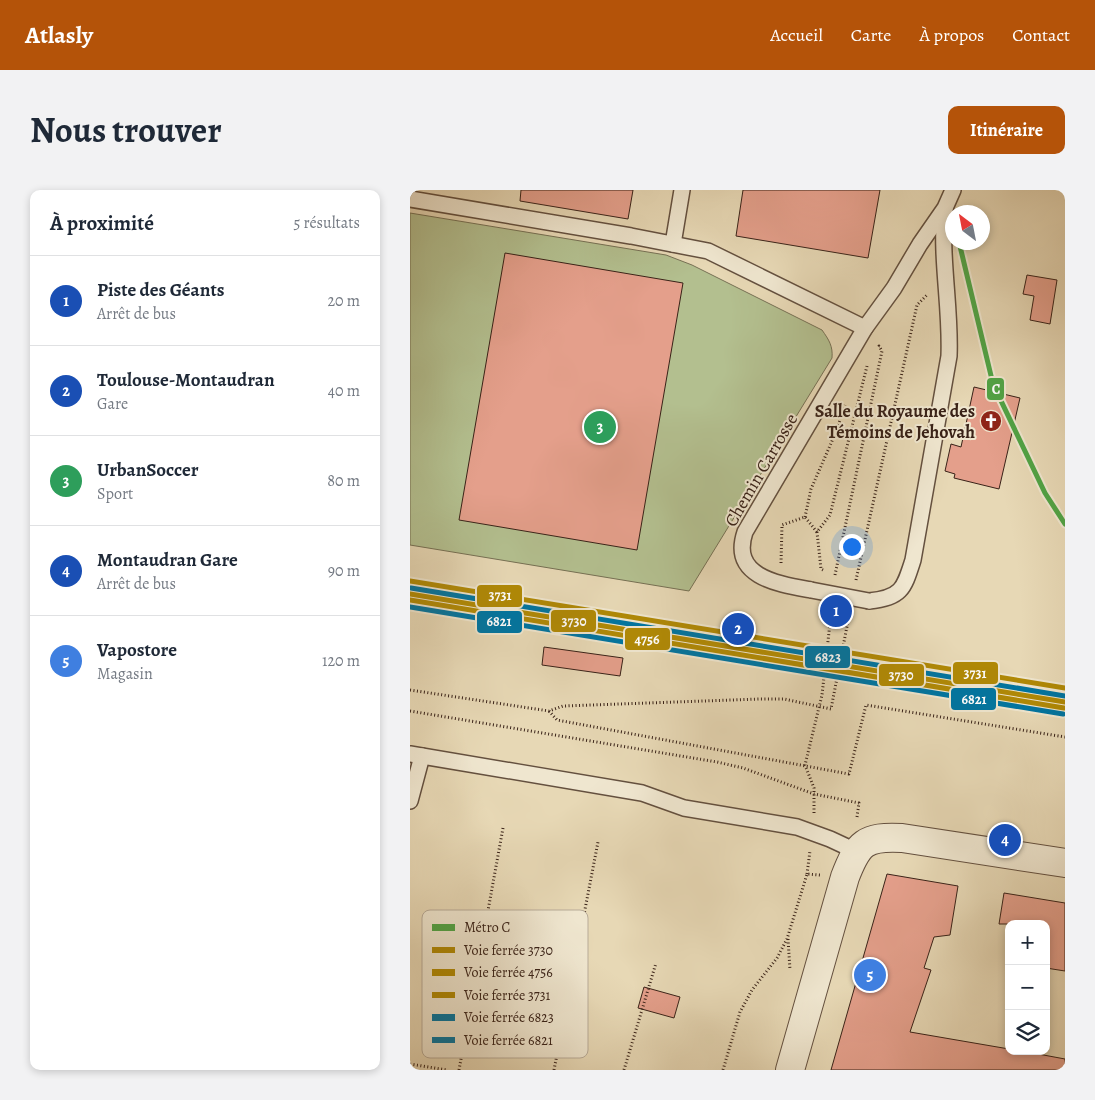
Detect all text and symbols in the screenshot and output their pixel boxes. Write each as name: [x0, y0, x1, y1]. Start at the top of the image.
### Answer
text: Atlasly: [25, 19, 93, 51]
text: Accueil: [770, 23, 823, 47]
text: Carte: [851, 23, 891, 47]
text: À propos: [919, 23, 984, 47]
text: Contact: [1012, 23, 1070, 47]
text: Nous trouver: [30, 106, 222, 154]
button: Itinéraire: [948, 106, 1065, 154]
north arrow: [945, 205, 990, 250]
text: À proximité: [50, 209, 154, 237]
text: 5 résultats: [293, 212, 360, 234]
text: Piste des Géants: [97, 277, 224, 303]
text: 1: [63, 290, 69, 312]
text: 20 m: [327, 290, 360, 312]
text: Arrêt de bus: [97, 303, 176, 325]
text: Toulouse-Montaudran: [97, 367, 275, 393]
line badge: C: [986, 377, 1005, 401]
text: 2: [62, 380, 70, 402]
text: 40 m: [328, 380, 360, 402]
text: C: [992, 380, 1001, 399]
text: Gare: [97, 393, 128, 415]
place label: Salle du Royaume des Témoins de Jehovah: [815, 399, 975, 444]
pin: 3: [584, 408, 616, 446]
street label: Chemin Carrosse: [719, 409, 803, 531]
church icon: Salle du Royaume des Témoins de Jehovah: [979, 409, 1003, 433]
text: UrbanSoccer: [97, 457, 198, 483]
text: 3: [63, 470, 69, 492]
text: 80 m: [327, 470, 360, 492]
text: Sport: [97, 483, 133, 505]
your location: [839, 534, 865, 560]
text: Montaudran Gare: [97, 547, 238, 573]
text: 4: [62, 560, 70, 582]
text: 90 m: [328, 560, 360, 582]
text: Arrêt de bus: [97, 573, 176, 595]
line badge: 3731: [476, 584, 523, 608]
text: 3731: [488, 586, 512, 605]
pin: 1: [820, 592, 852, 630]
line badge: 3730: [550, 609, 597, 633]
line badge: 6821: [476, 610, 523, 634]
pin: 2: [722, 610, 754, 648]
text: 6821: [486, 612, 512, 631]
text: 3730: [561, 612, 587, 631]
line badge: 4756: [624, 627, 671, 651]
text: 4756: [634, 630, 660, 649]
text: Vapostore: [97, 637, 177, 663]
line badge: 6823: [804, 645, 851, 669]
text: 6823: [815, 648, 841, 667]
text: 5: [63, 650, 69, 672]
text: 120 m: [322, 650, 360, 672]
line badge: 3731: [952, 661, 999, 685]
text: Magasin: [97, 663, 153, 685]
line badge: 3730: [878, 663, 925, 687]
text: 3731: [963, 664, 987, 683]
text: 3730: [888, 666, 914, 685]
line badge: 6821: [950, 687, 997, 711]
text: 6821: [961, 690, 987, 709]
pin: 4: [989, 821, 1021, 859]
legend: [422, 910, 588, 1058]
text: Métro C: [464, 918, 510, 937]
map controls: [1005, 920, 1050, 1055]
button: +: [1005, 920, 1050, 965]
text: Voie ferrée 3730: [463, 941, 553, 960]
pin: 5: [854, 956, 886, 994]
text: Voie ferrée 4756: [463, 963, 553, 982]
button: −: [1005, 965, 1050, 1010]
text: Voie ferrée 3731: [463, 986, 551, 1005]
text: Voie ferrée 6823: [463, 1008, 554, 1027]
button: layers: [1005, 1010, 1050, 1055]
text: Voie ferrée 6821: [463, 1031, 553, 1050]

